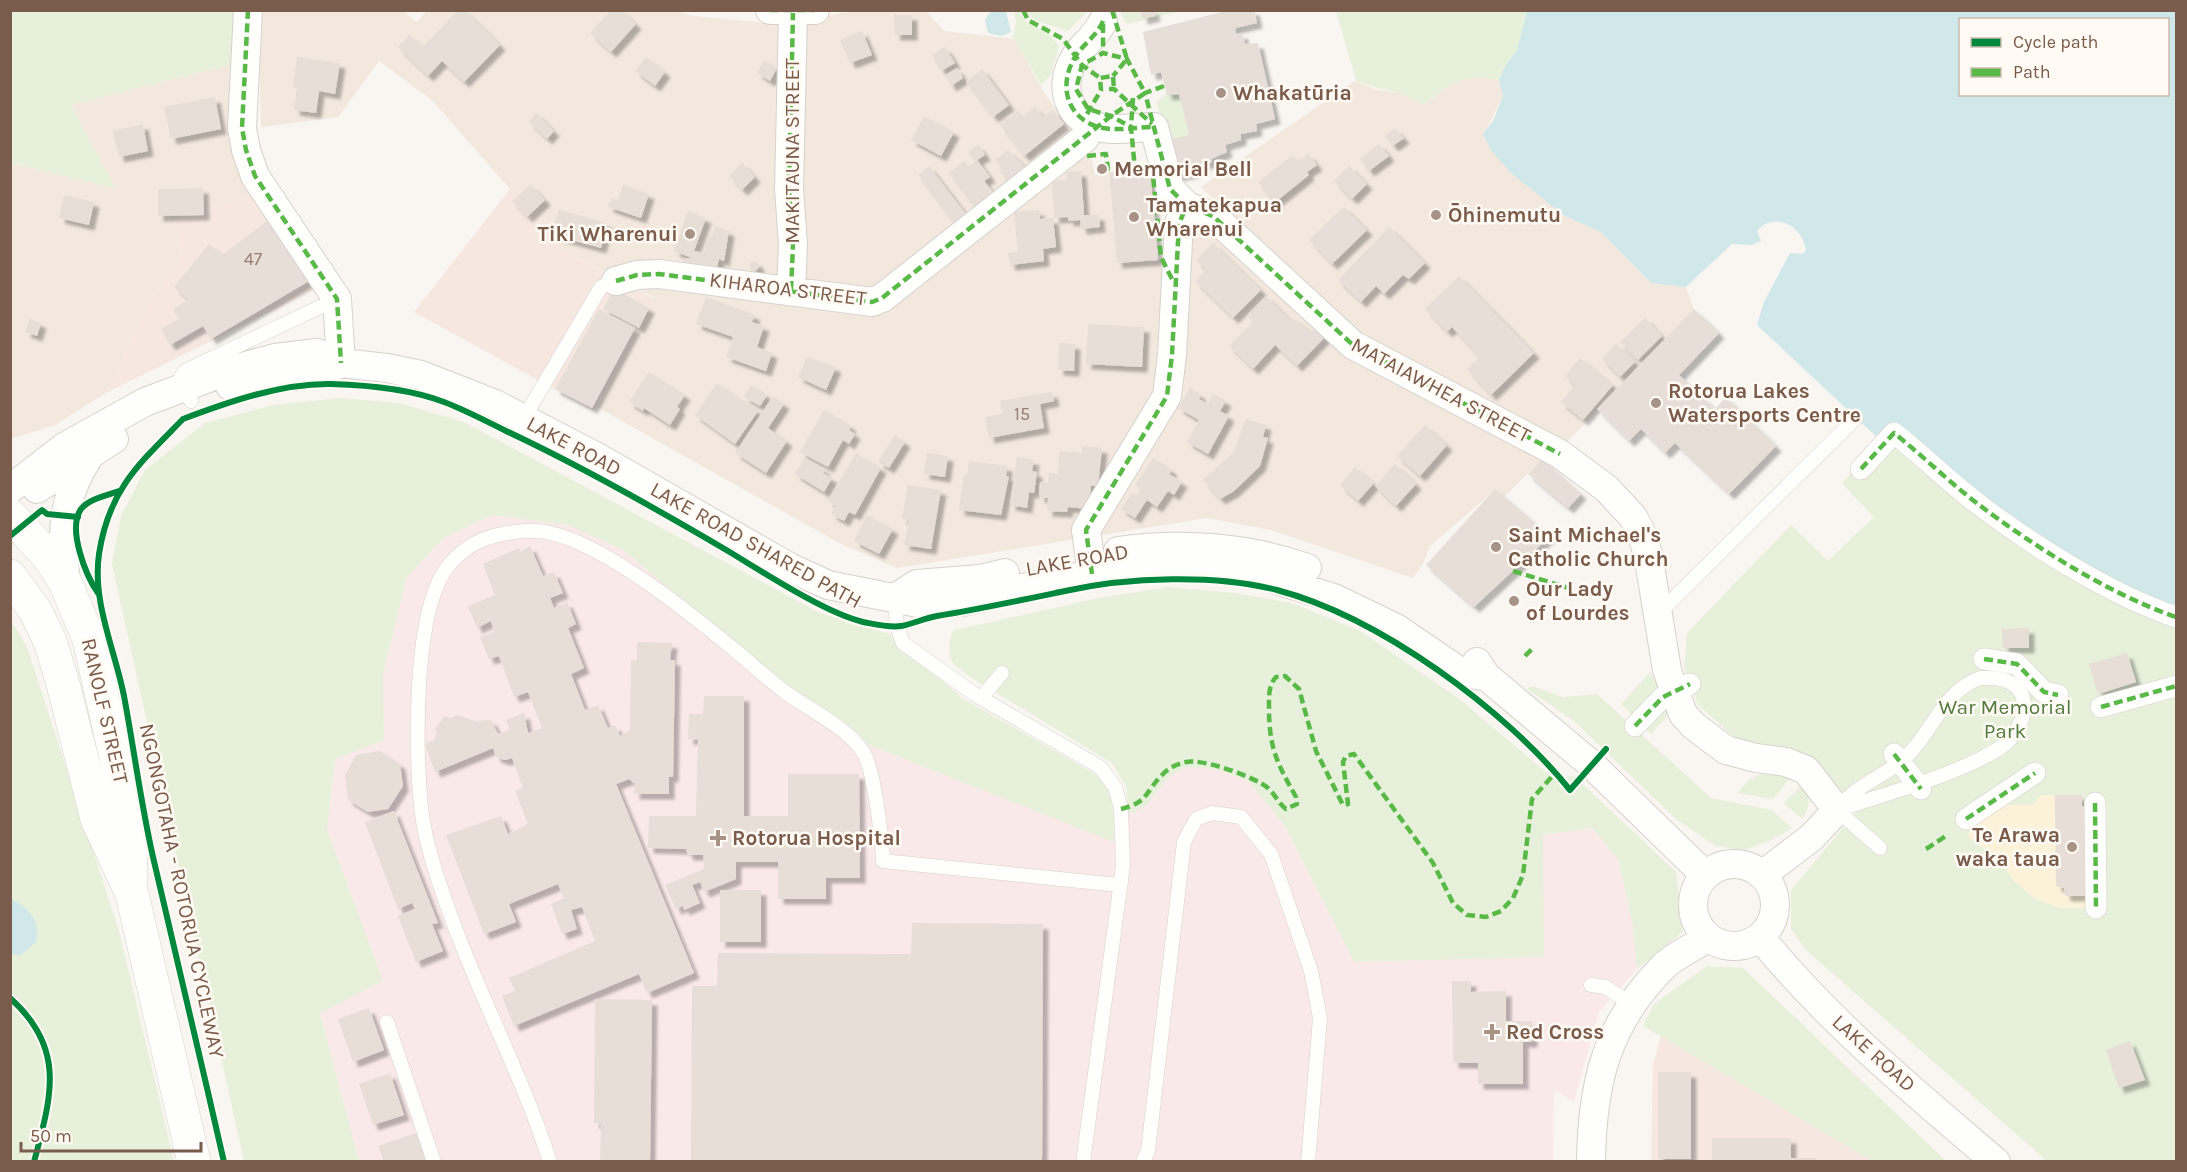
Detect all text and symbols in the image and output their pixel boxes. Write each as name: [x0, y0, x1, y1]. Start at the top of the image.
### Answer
legend: [1959, 18, 2169, 96]
text: Cycle path: [2013, 31, 2098, 53]
street label: MAKITAUNA STREET: [780, 58, 804, 244]
text: Path: [2013, 61, 2051, 83]
place label: Whakatūria: [1233, 81, 1352, 105]
marker: Whakatūria: [1214, 86, 1228, 100]
place label: Memorial Bell: [1114, 157, 1252, 181]
marker: Memorial Bell: [1095, 162, 1109, 176]
place label: Tamatekapua Wharenui: [1146, 193, 1282, 241]
place label: Ōhinemutu: [1448, 203, 1561, 227]
marker: Ōhinemutu: [1429, 208, 1443, 222]
marker: Tamatekapua Wharenui: [1127, 210, 1141, 224]
place label: Tiki Wharenui: [538, 222, 678, 246]
marker: Tiki Wharenui: [683, 227, 697, 241]
house number: 47: [244, 248, 263, 270]
street label: KIHAROA STREET: [708, 267, 869, 311]
street label: MATAIAWHEA STREET: [1347, 332, 1535, 448]
place label: Rotorua Lakes Watersports Centre: [1668, 379, 1861, 427]
marker: Rotorua Lakes Watersports Centre: [1649, 396, 1663, 410]
house number: 15: [1014, 403, 1030, 425]
street label: LAKE ROAD: [523, 411, 625, 481]
street label: LAKE ROAD SHARED PATH: [646, 477, 866, 613]
place label: Saint Michael's Catholic Church: [1508, 523, 1669, 571]
street label: LAKE ROAD: [1024, 539, 1130, 581]
marker: Saint Michael's Catholic Church: [1489, 540, 1503, 554]
place label: Our Lady of Lourdes: [1526, 577, 1630, 625]
marker: Our Lady of Lourdes: [1507, 594, 1521, 608]
street label: RANOLF STREET: [77, 636, 134, 787]
park label: War Memorial Park: [1938, 695, 2072, 743]
street label: NGONGOTAHA - ROTORUA CYCLEWAY: [135, 721, 229, 1061]
place label: Te Arawa waka taua: [1956, 823, 2060, 871]
place label: Rotorua Hospital: [732, 826, 901, 850]
marker: Rotorua Hospital: [709, 829, 727, 847]
marker: Te Arawa waka taua: [2065, 840, 2079, 854]
street label: LAKE ROAD: [1827, 1009, 1921, 1097]
place label: Red Cross: [1506, 1020, 1604, 1044]
marker: Red Cross: [1483, 1023, 1501, 1041]
scale bar: [21, 1115, 201, 1153]
text: 50 m: [30, 1125, 72, 1147]

